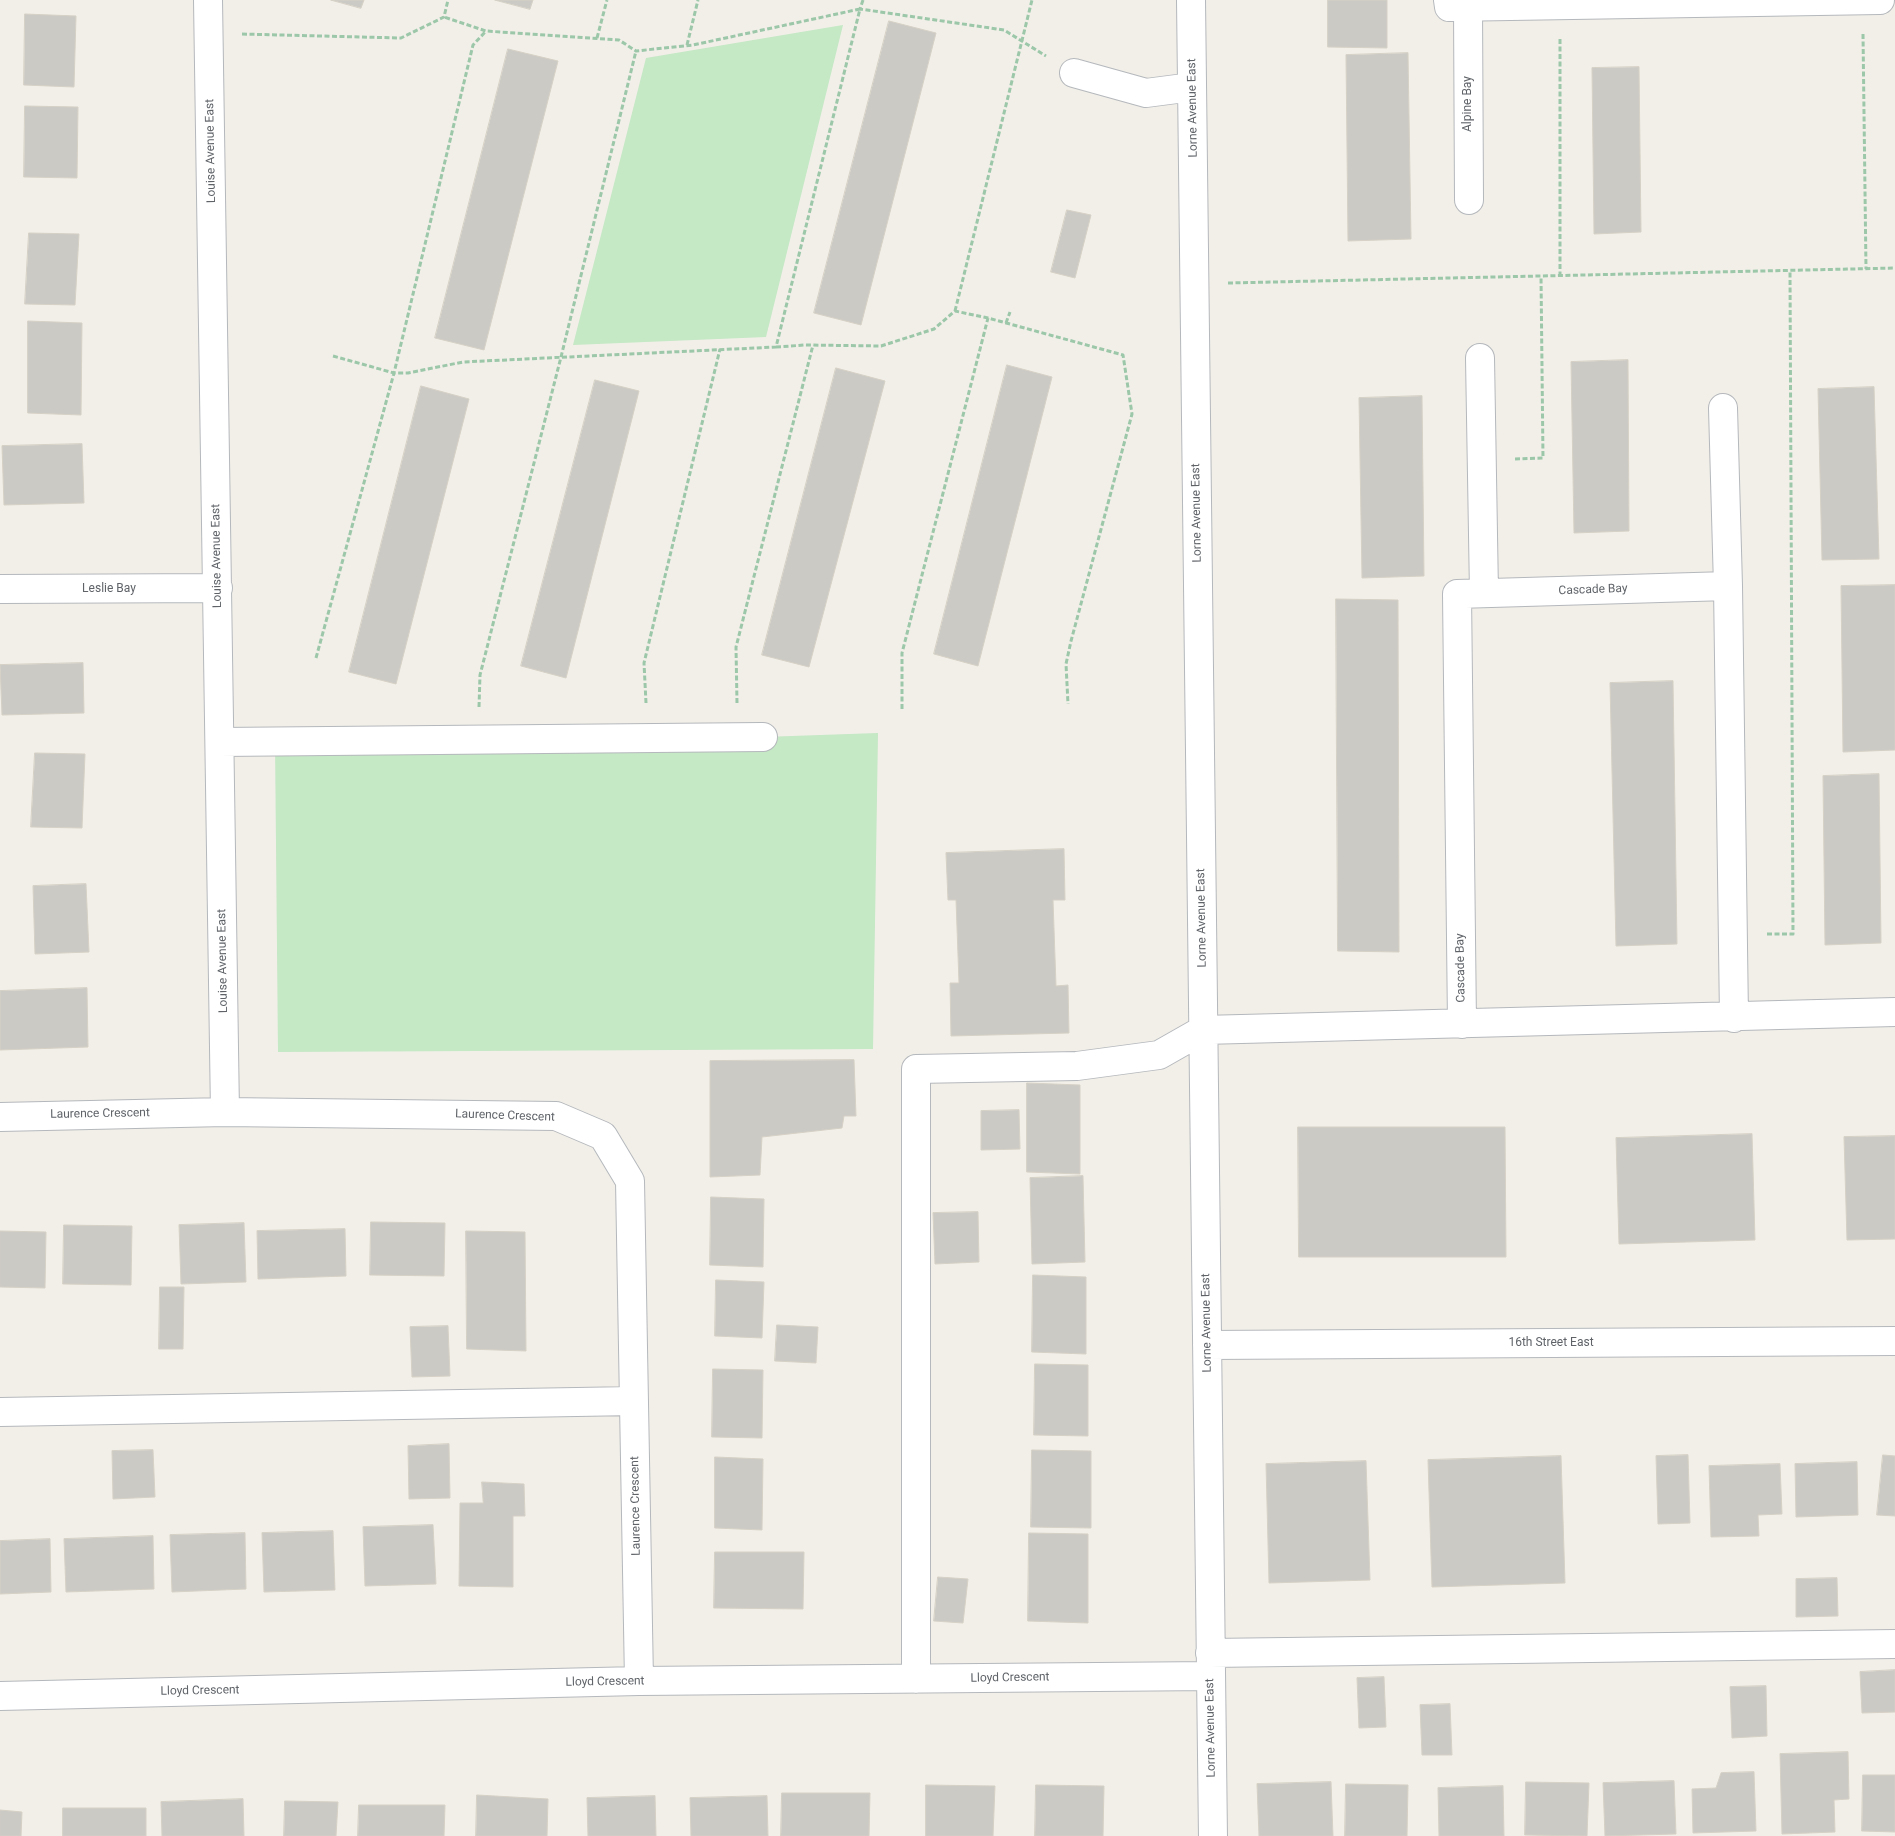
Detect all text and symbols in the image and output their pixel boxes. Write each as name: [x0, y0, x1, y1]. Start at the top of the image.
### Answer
street label: Lorne Avenue East: [1185, 58, 1201, 158]
street label: Alpine Bay: [1461, 76, 1475, 132]
street label: Louise Avenue East: [203, 99, 219, 203]
street label: Lorne Avenue East: [1189, 463, 1205, 563]
street label: Louise Avenue East: [209, 504, 225, 608]
street label: Leslie Bay: [82, 582, 136, 596]
street label: Cascade Bay: [1558, 582, 1628, 598]
street label: Lorne Avenue East: [1194, 868, 1210, 968]
street label: Louise Avenue East: [215, 909, 231, 1013]
street label: Cascade Bay: [1453, 933, 1469, 1003]
street label: Laurence Crescent: [50, 1106, 150, 1122]
street label: Laurence Crescent: [455, 1107, 555, 1125]
street label: Lorne Avenue East: [1199, 1273, 1215, 1373]
street label: 16th Street East: [1508, 1336, 1594, 1350]
street label: Laurence Crescent: [628, 1456, 644, 1556]
street label: Lloyd Crescent: [970, 1670, 1050, 1686]
street label: Lloyd Crescent: [565, 1674, 645, 1690]
street label: Lorne Avenue East: [1203, 1678, 1219, 1778]
street label: Lloyd Crescent: [160, 1683, 240, 1699]

